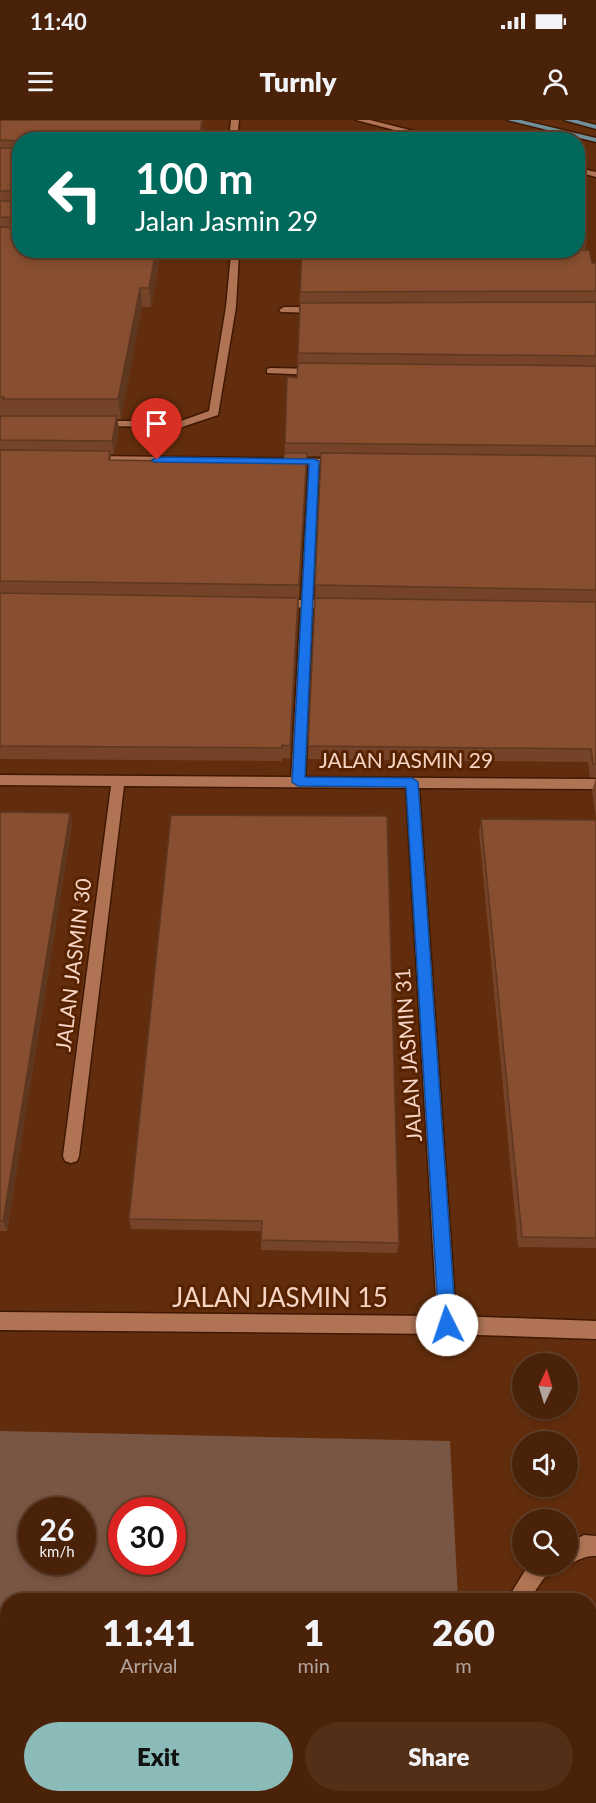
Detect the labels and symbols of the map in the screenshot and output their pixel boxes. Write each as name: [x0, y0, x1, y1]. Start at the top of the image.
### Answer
pin: [131, 398, 182, 460]
street label: JALAN JASMIN 29: [319, 747, 493, 772]
street label: JALAN JASMIN 30: [49, 877, 96, 1053]
street label: JALAN JASMIN 31: [389, 967, 426, 1143]
street label: JALAN JASMIN 15: [172, 1281, 388, 1313]
position arrow: [415, 1293, 479, 1357]
north arrow: [512, 1353, 578, 1419]
speed limit sign: 30: [108, 1497, 186, 1575]

